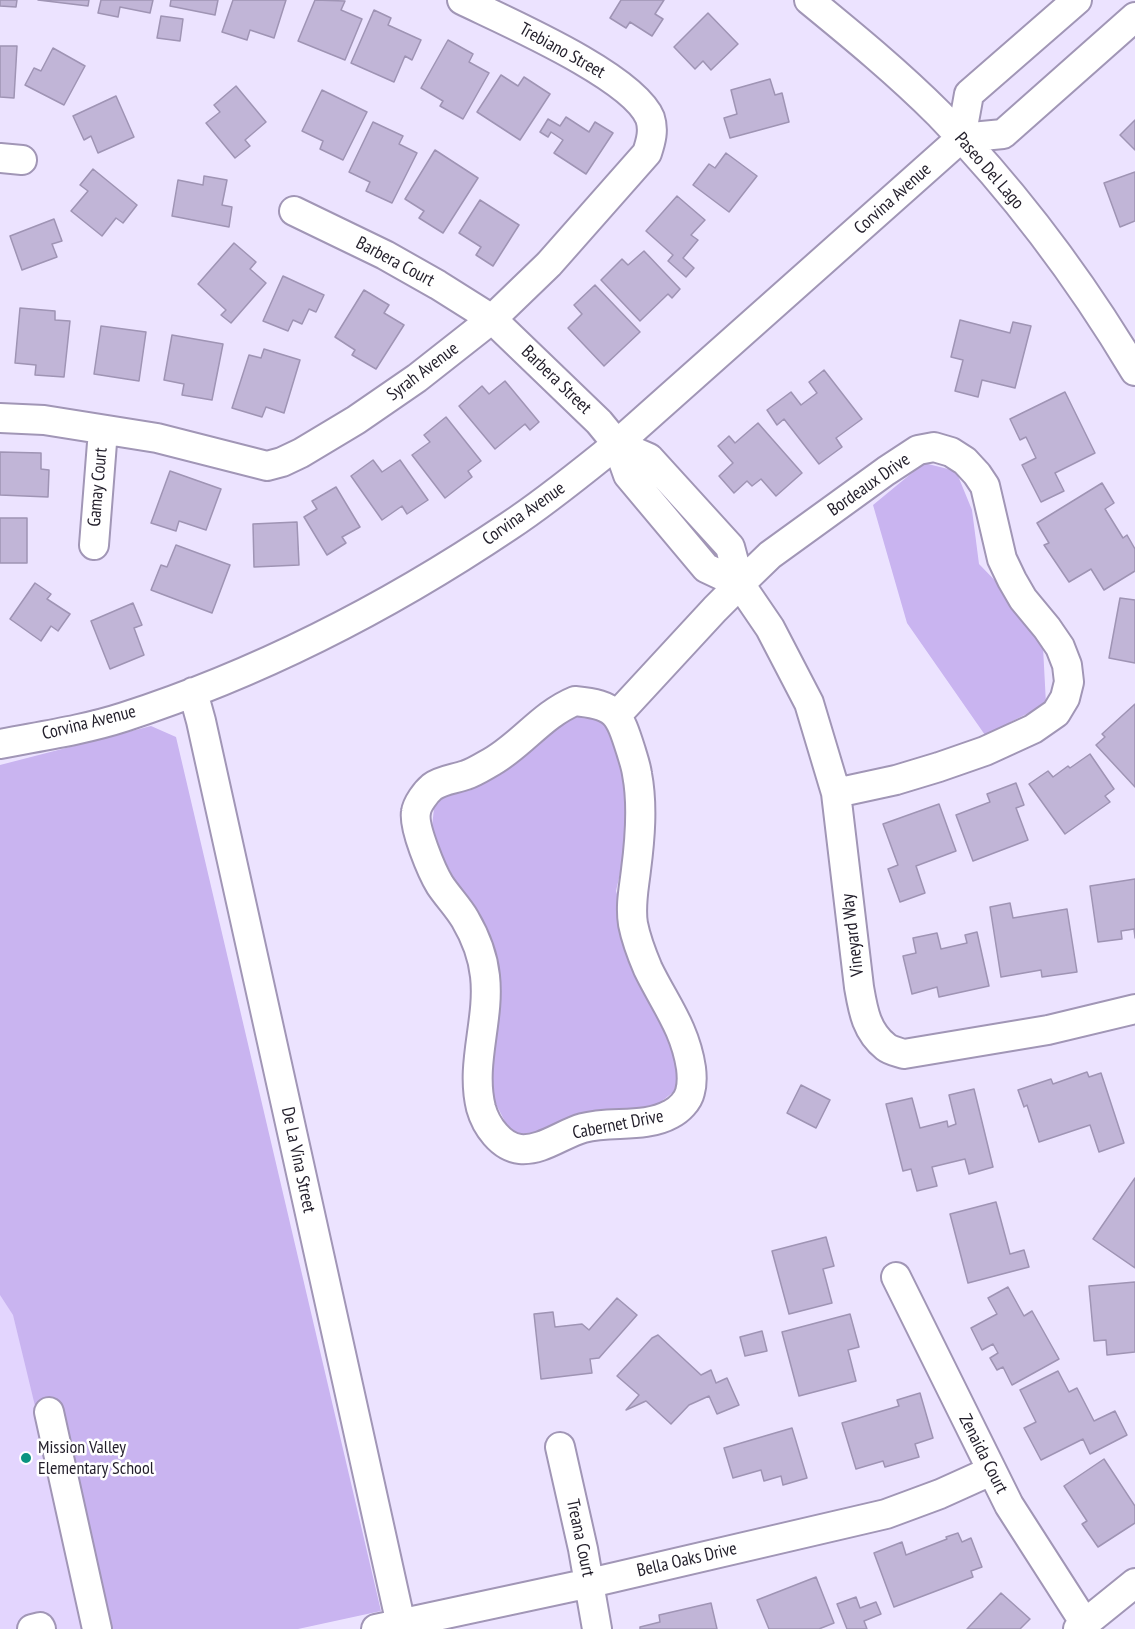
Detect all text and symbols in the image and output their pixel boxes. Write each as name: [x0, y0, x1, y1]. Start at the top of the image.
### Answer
street label: Trebiano Street: [515, 19, 609, 83]
street label: Paseo Del Lago: [950, 128, 1028, 214]
street label: Corvina Avenue: [850, 159, 936, 239]
street label: Barbera Court: [352, 232, 438, 292]
street label: Syrah Avenue: [383, 338, 463, 406]
street label: Barbera Street: [516, 341, 596, 419]
street label: Gamay Court: [84, 447, 112, 527]
street label: Bordeaux Drive: [824, 449, 914, 521]
street label: Corvina Avenue: [479, 478, 569, 550]
street label: Corvina Avenue: [40, 701, 138, 745]
street label: Vineyard Way: [837, 892, 869, 978]
street label: De La Vina Street: [276, 1105, 320, 1215]
street label: Cabernet Drive: [571, 1106, 665, 1144]
street label: Zenaida Court: [954, 1411, 1012, 1497]
place label: Mission Valley Elementary School: [38, 1437, 154, 1480]
marker: Mission Valley Elementary School: [19, 1451, 33, 1465]
street label: Treana Court: [561, 1497, 599, 1579]
street label: Bella Oaks Drive: [635, 1538, 739, 1582]

